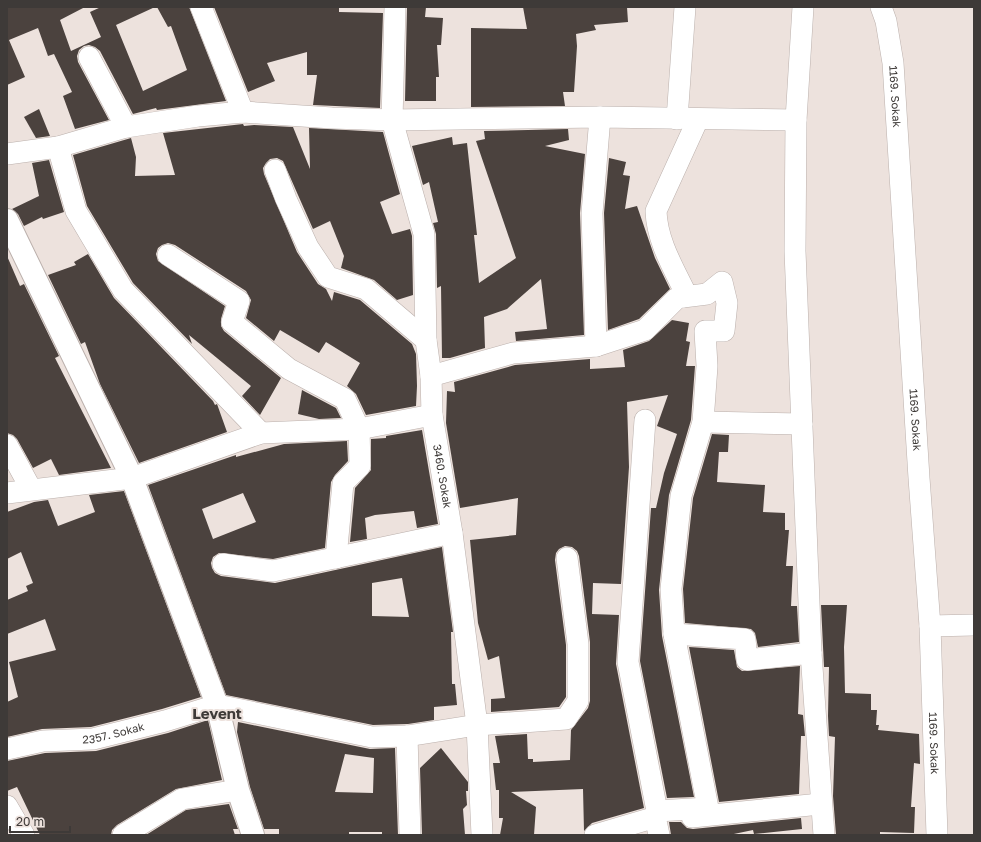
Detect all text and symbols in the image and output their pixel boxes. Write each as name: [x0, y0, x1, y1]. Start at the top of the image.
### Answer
street label: 1169. Sokak: [887, 65, 904, 128]
street label: 1169. Sokak: [907, 388, 924, 451]
street label: 3460. Sokak: [431, 443, 455, 509]
district label: Levent: [192, 704, 242, 722]
street label: 1169. Sokak: [927, 712, 942, 775]
street label: 2357. Sokak: [82, 719, 146, 745]
scale bar: [10, 808, 70, 834]
text: 20 m: [16, 814, 44, 829]

